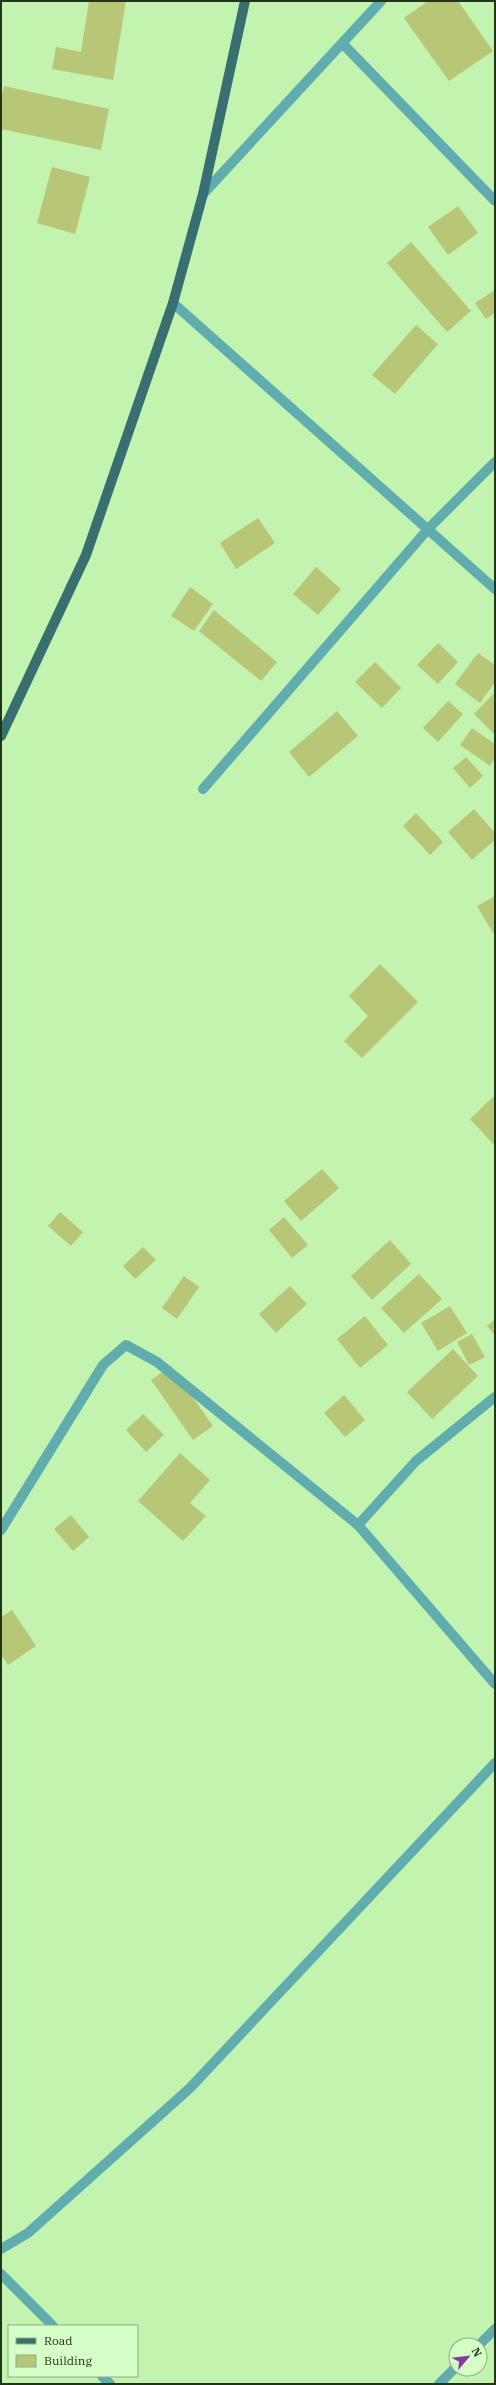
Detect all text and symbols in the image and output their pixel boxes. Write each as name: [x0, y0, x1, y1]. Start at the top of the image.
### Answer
legend: [8, 2325, 138, 2377]
text: Road: [44, 2333, 73, 2348]
north arrow: [448, 2337, 488, 2377]
text: N: [469, 2345, 485, 2360]
text: Building: [44, 2353, 92, 2368]

